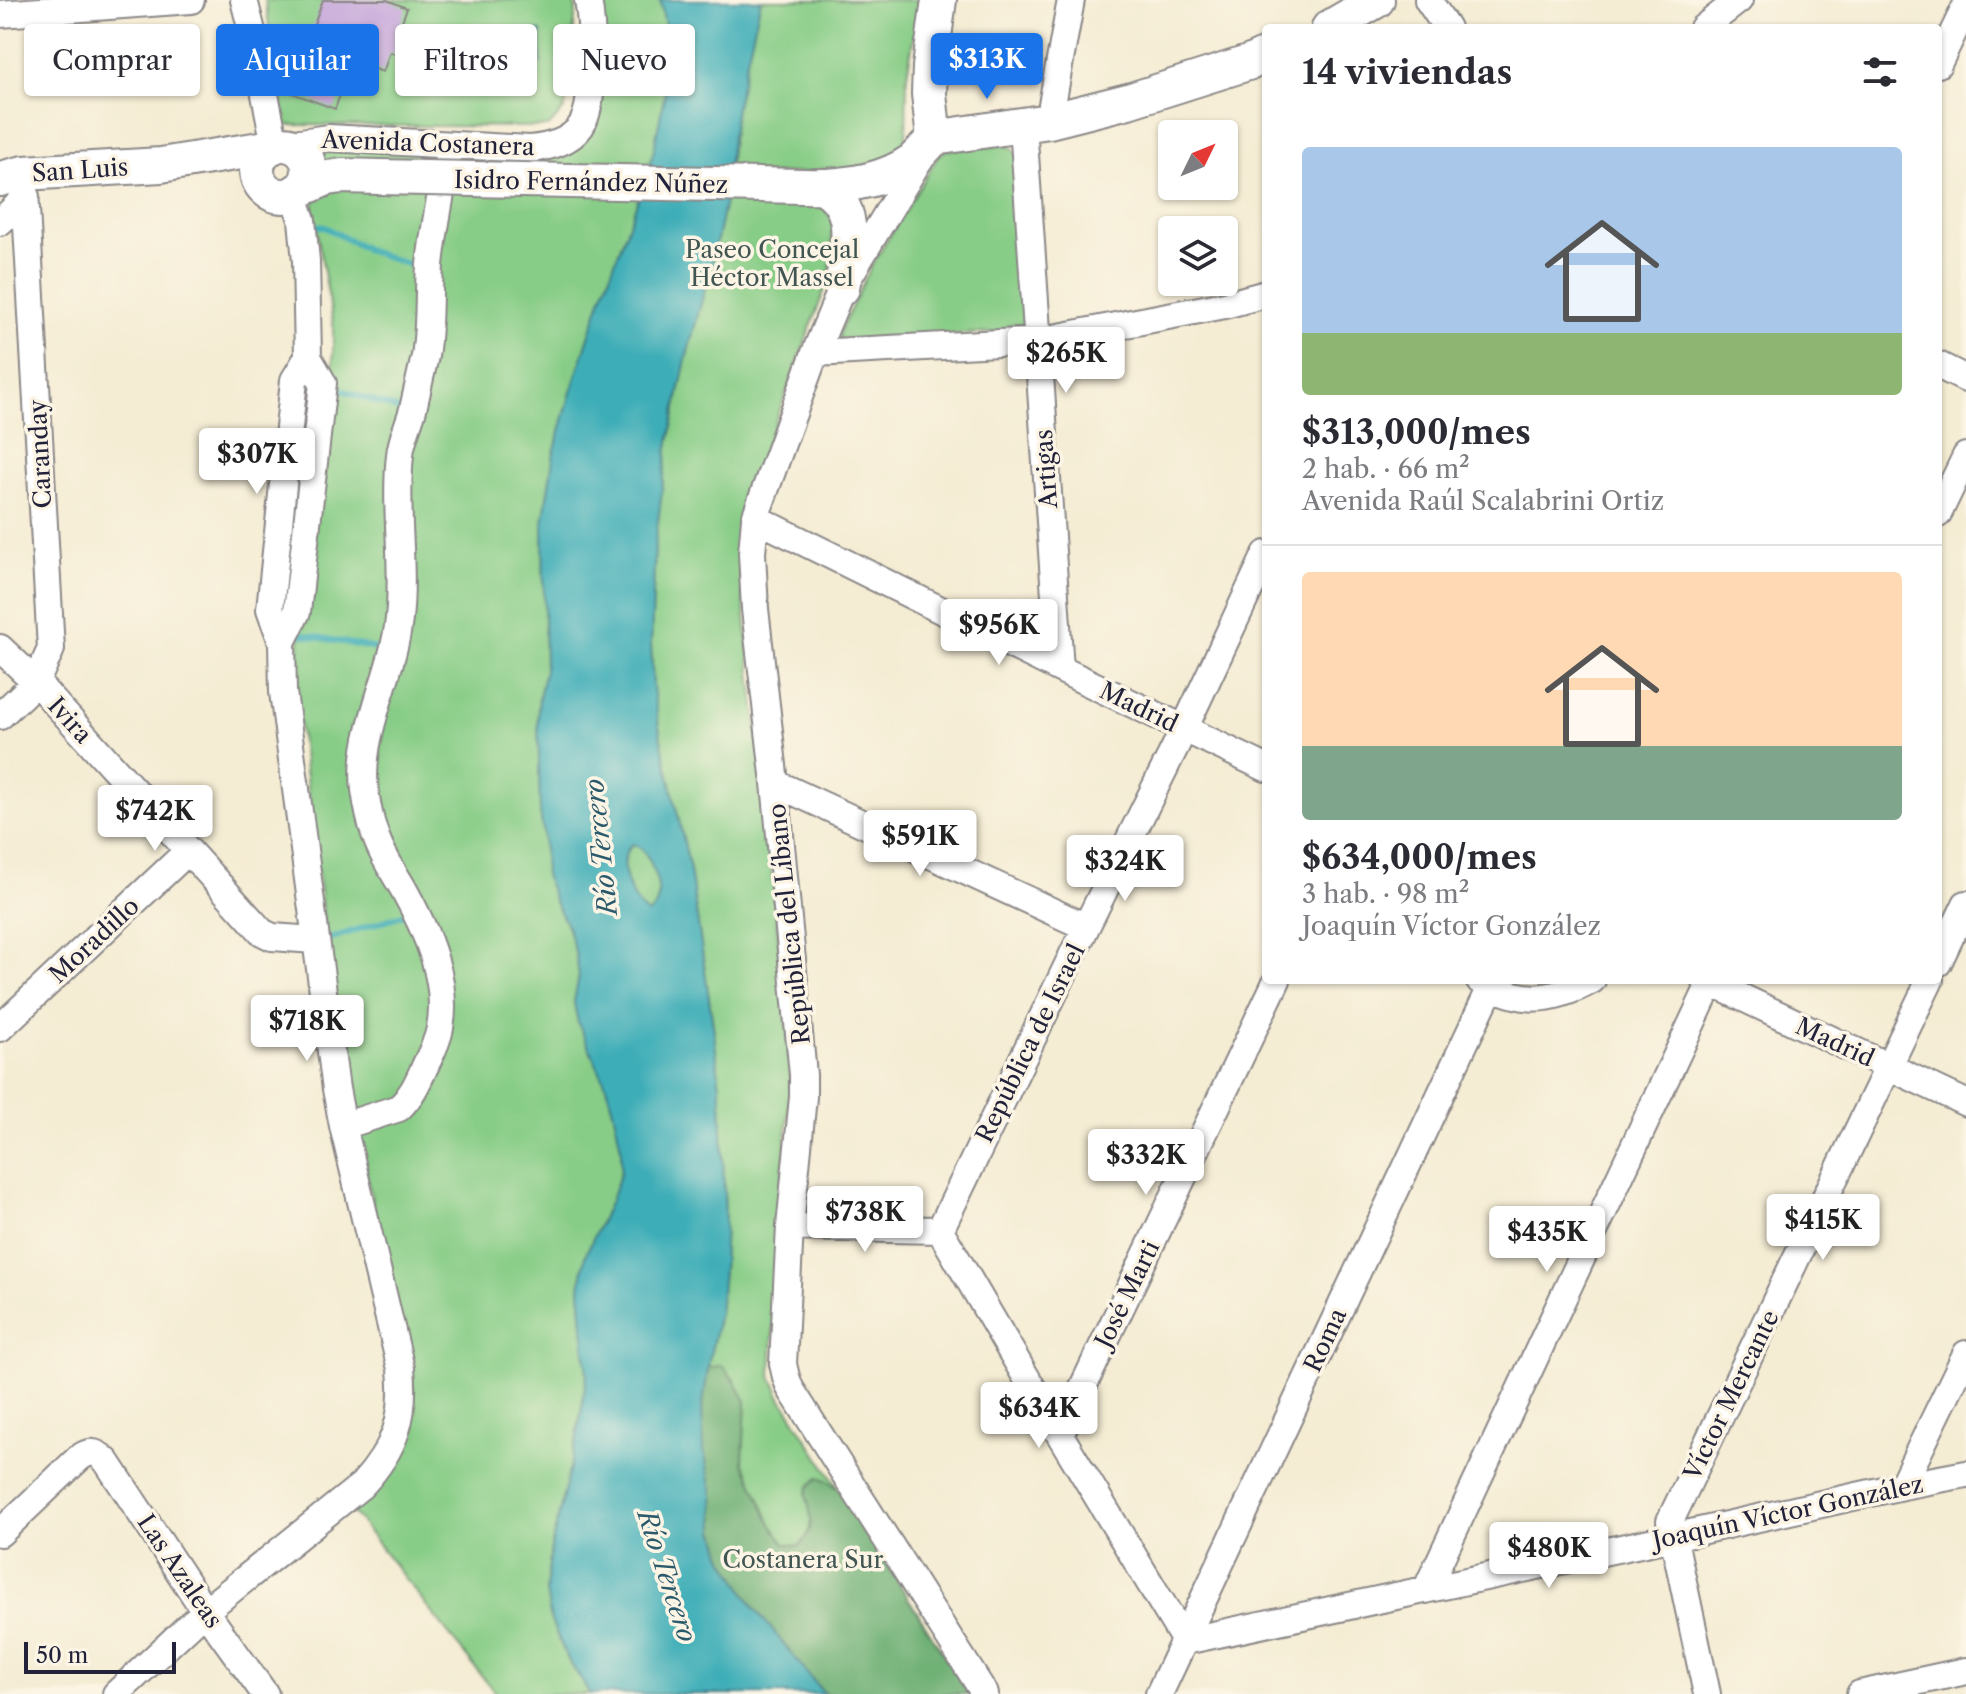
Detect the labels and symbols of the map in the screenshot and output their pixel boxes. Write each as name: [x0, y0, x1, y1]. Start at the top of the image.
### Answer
pin: $313K: [931, 33, 1043, 101]
north arrow: [1158, 120, 1238, 200]
street label: Avenida Costanera: [320, 125, 536, 161]
street label: San Luis: [31, 152, 129, 188]
street label: Isidro Fernández Núñez: [454, 165, 728, 199]
park label: Paseo Concejal Héctor Massel: [685, 235, 859, 292]
pin: $265K: [1010, 327, 1122, 395]
street label: Caranday: [23, 398, 57, 509]
pin: $307K: [201, 428, 313, 496]
street label: Artigas: [1029, 428, 1063, 511]
pin: $956K: [943, 599, 1055, 667]
street label: Madrid: [1095, 676, 1183, 738]
street label: Ivira: [42, 691, 98, 749]
water label: Río Tercero: [578, 777, 624, 919]
pin: $742K: [99, 785, 211, 853]
street label: República del Líbano: [762, 802, 816, 1046]
pin: $591K: [864, 810, 976, 878]
pin: $324K: [1069, 835, 1181, 903]
street label: Moradillo: [43, 891, 145, 989]
street label: República de Israel: [969, 939, 1091, 1147]
pin: $718K: [251, 995, 363, 1063]
street label: Madrid: [1791, 1011, 1879, 1073]
pin: $332K: [1090, 1129, 1202, 1197]
pin: $738K: [809, 1186, 921, 1254]
pin: $415K: [1767, 1194, 1879, 1262]
pin: $435K: [1491, 1206, 1603, 1274]
street label: José Marti: [1087, 1236, 1165, 1356]
street label: Roma: [1298, 1303, 1352, 1377]
street label: Víctor Mercante: [1677, 1305, 1785, 1486]
pin: $634K: [983, 1382, 1095, 1450]
street label: Joaquín Víctor González: [1646, 1469, 1926, 1556]
water label: Río Tercero: [630, 1504, 703, 1646]
street label: Las Azaleas: [131, 1509, 229, 1633]
pin: $480K: [1493, 1522, 1605, 1590]
park label: Costanera Sur: [722, 1545, 884, 1574]
scale bar: [24, 1638, 176, 1674]

